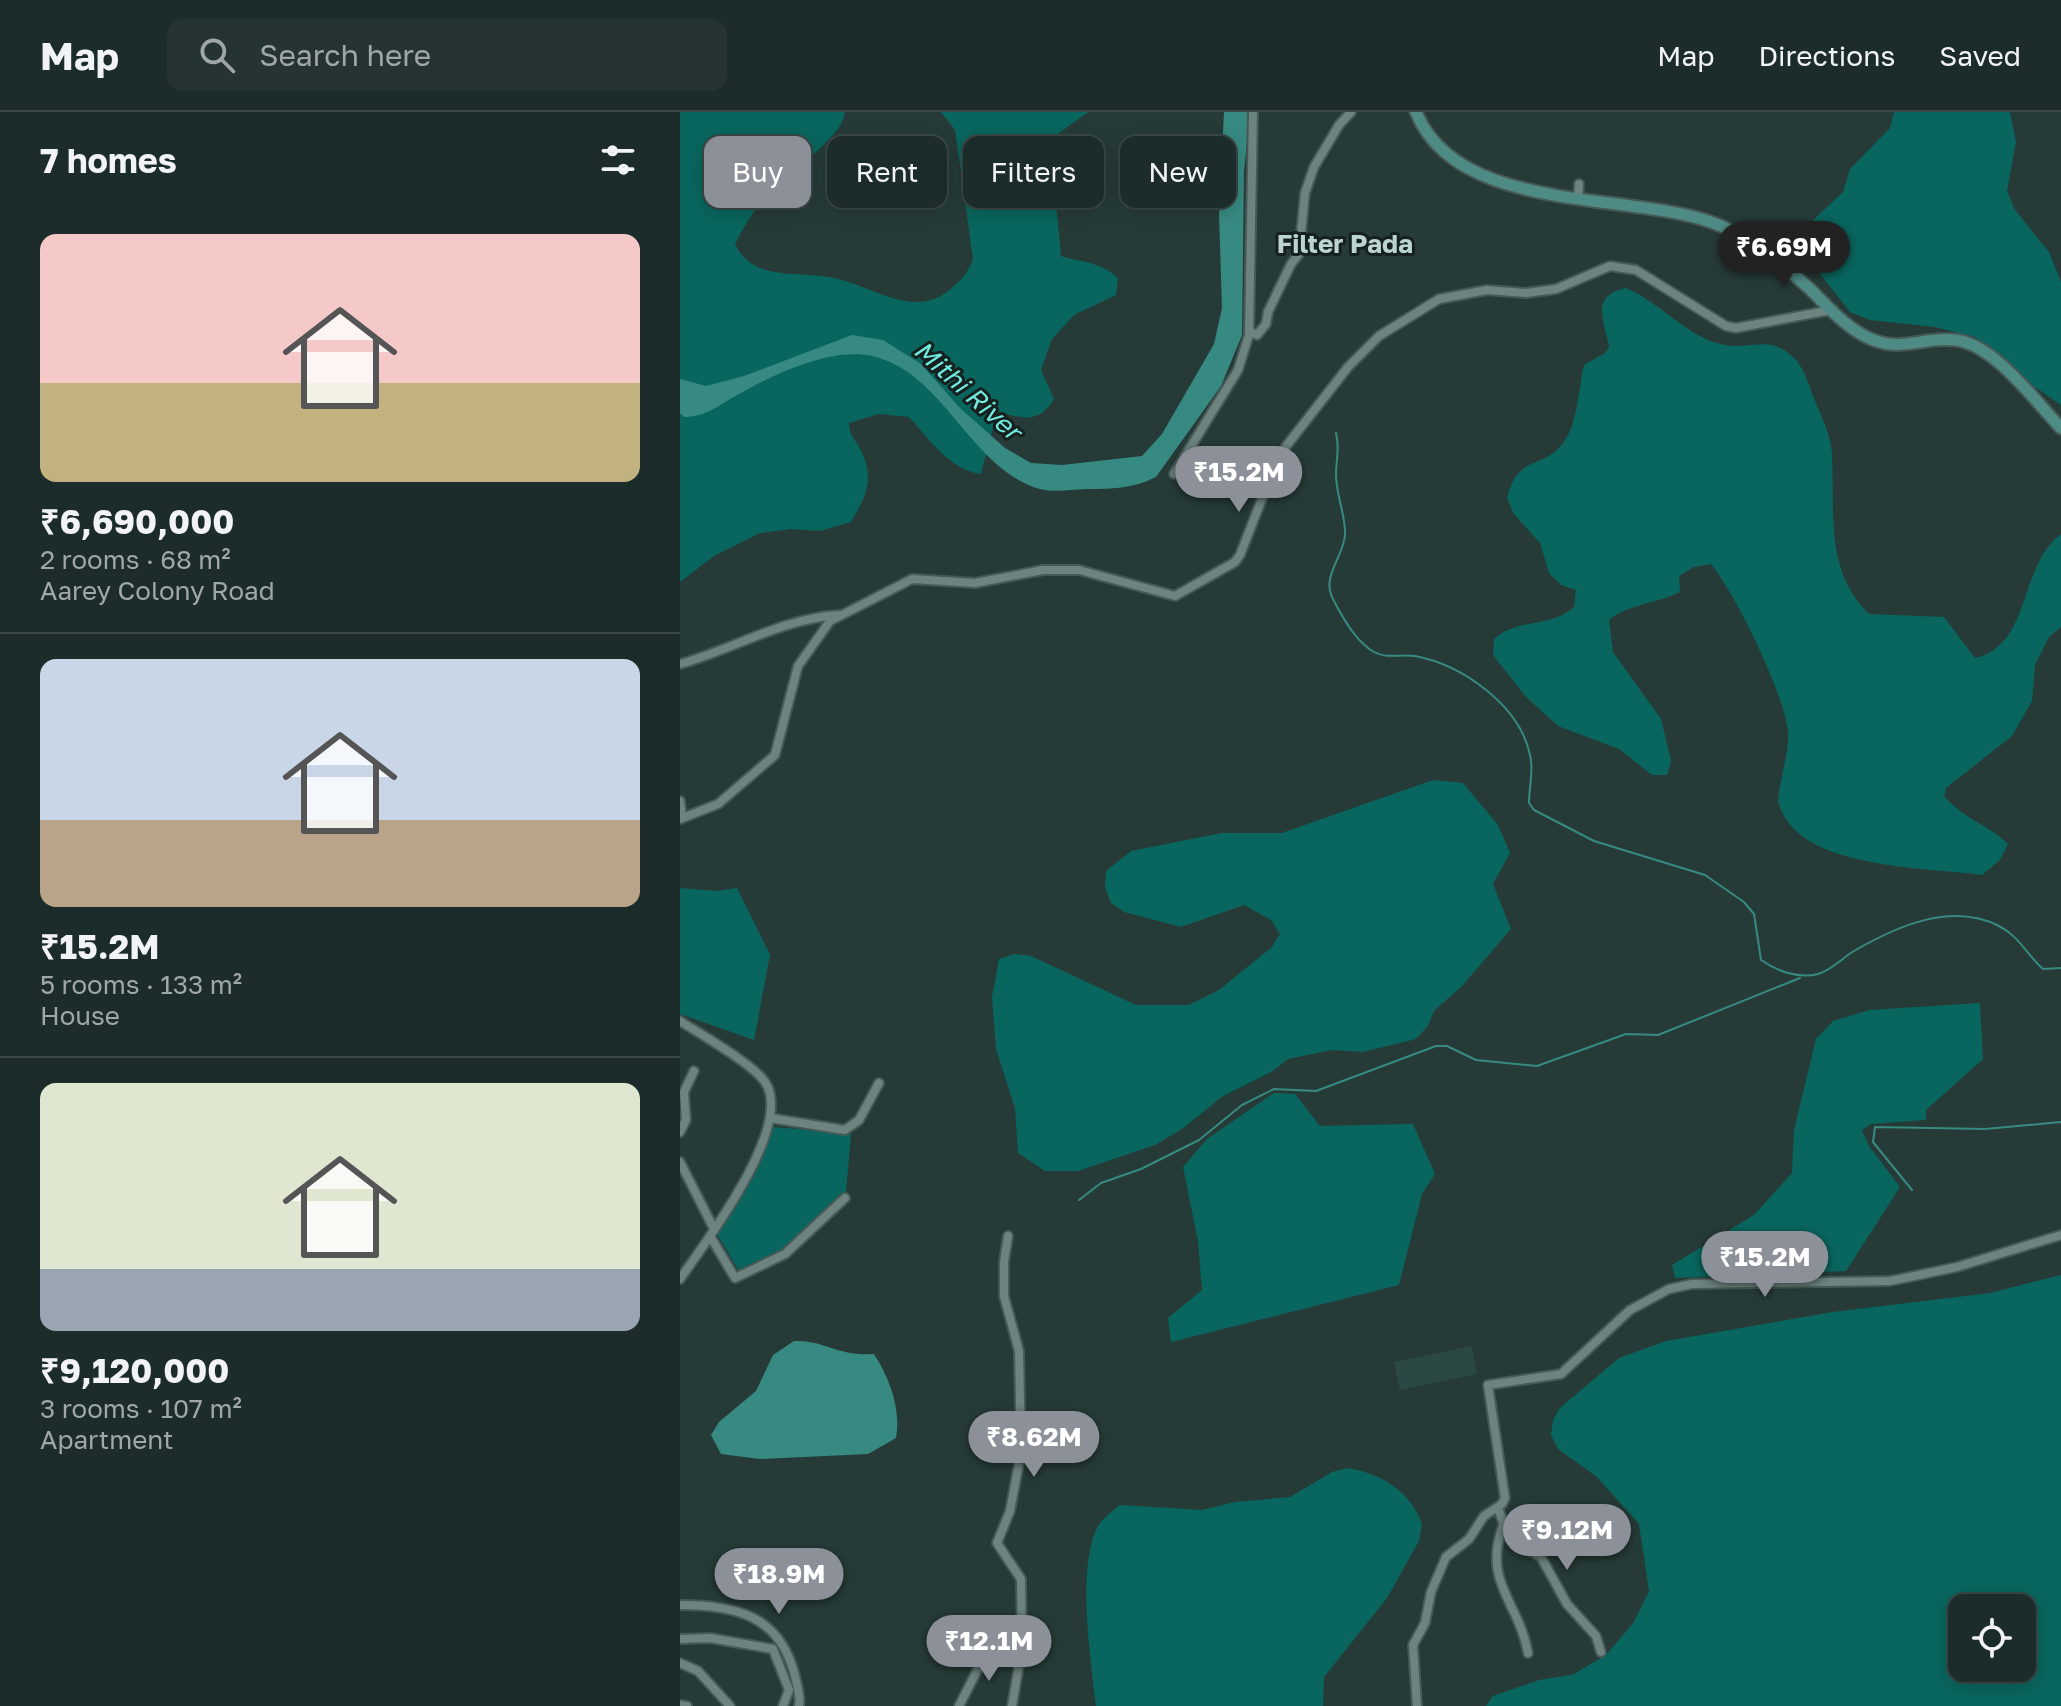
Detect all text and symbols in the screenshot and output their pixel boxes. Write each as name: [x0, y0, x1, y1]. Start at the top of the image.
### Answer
search box: [167, 19, 727, 91]
text: Map: [40, 33, 119, 78]
icon: search: [195, 33, 239, 77]
text: Search here: [259, 37, 431, 73]
text: Map: [1657, 39, 1714, 72]
text: Directions: [1758, 39, 1895, 72]
text: Saved: [1939, 39, 2021, 72]
chip: Buy: [704, 136, 811, 208]
chip: Rent: [827, 136, 947, 208]
chip: Filters: [963, 136, 1104, 208]
chip: New: [1120, 136, 1236, 208]
icon: filters: [596, 138, 640, 182]
text: 7 homes: [40, 140, 177, 180]
pin: ₹6.69M: [1719, 221, 1849, 289]
district label: Filter Pada: [1277, 228, 1413, 259]
text: ₹6.69M: [1736, 231, 1832, 262]
icon: home: [268, 286, 412, 430]
water label: Mithi River: [908, 334, 1031, 449]
pin: ₹15.2M: [1174, 446, 1304, 514]
text: ₹15.2M: [1193, 456, 1285, 487]
text: ₹6,690,000: [40, 501, 234, 541]
text: 2 rooms · 68 m²: [40, 544, 231, 575]
text: Aarey Colony Road: [40, 575, 275, 606]
icon: home: [268, 711, 412, 855]
text: ₹15.2M: [40, 926, 160, 966]
text: 5 rooms · 133 m²: [40, 969, 242, 1000]
text: House: [40, 1000, 120, 1031]
icon: home: [268, 1135, 412, 1279]
pin: ₹15.2M: [1700, 1231, 1830, 1299]
text: ₹15.2M: [1719, 1241, 1811, 1272]
text: ₹9,120,000: [40, 1350, 229, 1390]
text: 3 rooms · 107 m²: [40, 1393, 242, 1424]
pin: ₹8.62M: [969, 1411, 1099, 1479]
text: ₹8.62M: [986, 1421, 1082, 1452]
text: Apartment: [40, 1424, 173, 1455]
pin: ₹9.12M: [1502, 1504, 1632, 1572]
text: ₹9.12M: [1521, 1514, 1613, 1545]
pin: ₹18.9M: [714, 1548, 844, 1616]
text: ₹18.9M: [733, 1558, 825, 1589]
map controls: [1948, 1594, 2036, 1682]
button: locate: [1948, 1594, 2036, 1682]
pin: ₹12.1M: [924, 1615, 1054, 1683]
text: ₹12.1M: [945, 1625, 1033, 1656]

